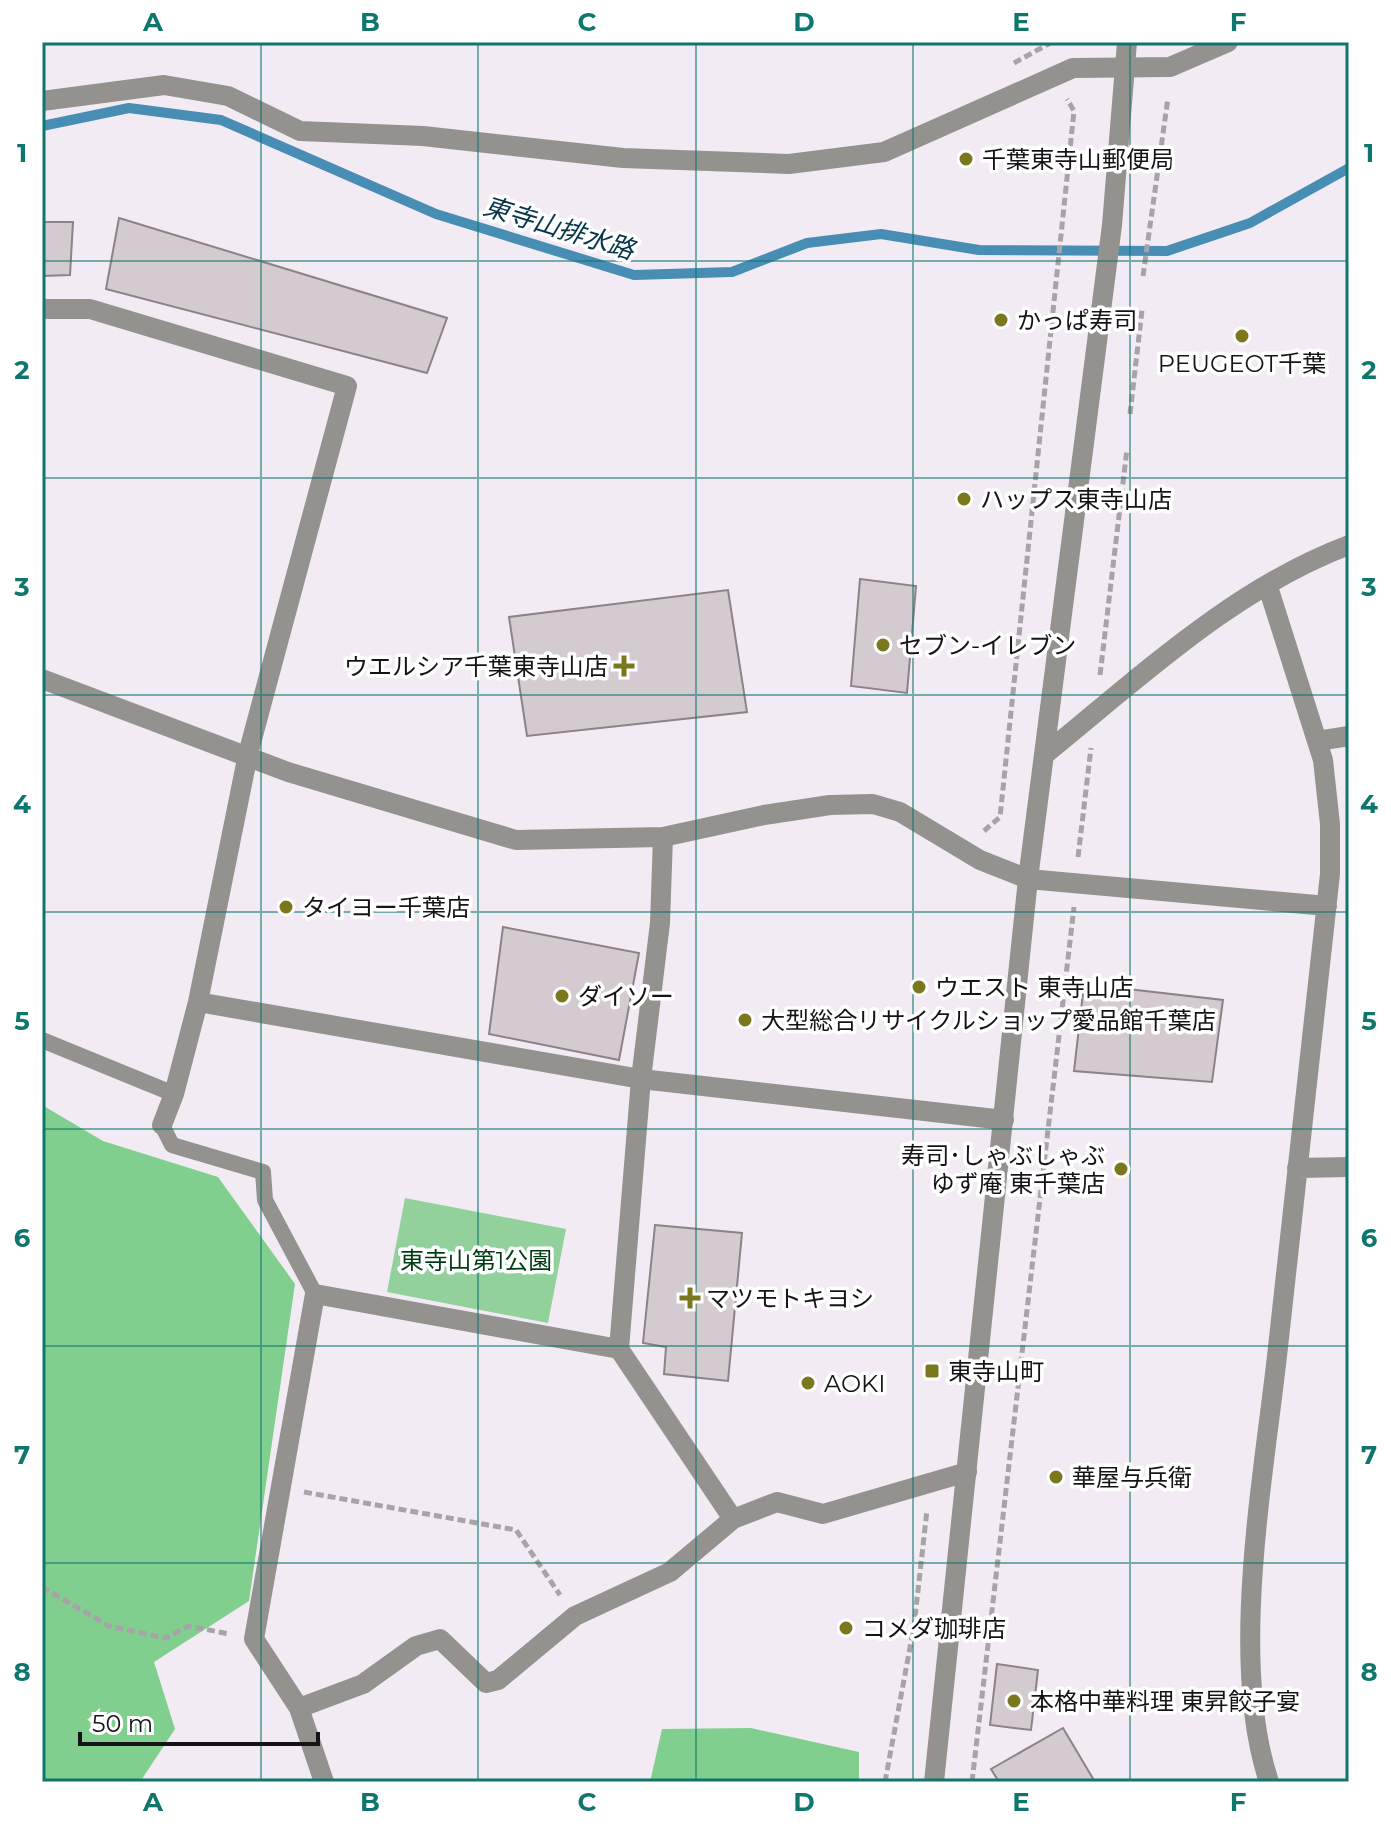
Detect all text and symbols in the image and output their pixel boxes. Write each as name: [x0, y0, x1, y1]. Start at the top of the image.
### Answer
text: A: [142, 6, 164, 38]
text: B: [360, 6, 380, 38]
text: C: [578, 6, 597, 38]
text: D: [793, 6, 815, 38]
text: E: [1012, 6, 1030, 38]
text: F: [1230, 6, 1246, 38]
text: 1: [17, 137, 27, 169]
text: 1: [1364, 137, 1374, 169]
place label: 千葉東寺山郵便局: [982, 145, 1174, 174]
marker: 千葉東寺山郵便局: [957, 150, 975, 168]
water label: 東寺山排水路: [480, 190, 640, 267]
place label: かっぱ寿司: [1017, 306, 1137, 335]
marker: かっぱ寿司: [992, 311, 1010, 329]
marker: PEUGEOT千葉: [1233, 327, 1251, 345]
place label: PEUGEOT千葉: [1158, 349, 1326, 378]
text: 2: [14, 354, 30, 386]
text: 2: [1361, 354, 1377, 386]
place label: ハップス東寺山店: [980, 485, 1172, 514]
marker: ハップス東寺山店: [955, 490, 973, 508]
text: 3: [13, 571, 30, 603]
text: 3: [1360, 571, 1377, 603]
place label: セブン-イレブン: [899, 631, 1076, 660]
marker: セブン-イレブン: [874, 636, 892, 654]
place label: ウエルシア千葉東寺山店: [344, 652, 608, 681]
marker: ウエルシア千葉東寺山店: [615, 657, 633, 675]
text: 4: [13, 788, 31, 820]
text: 4: [1360, 788, 1378, 820]
place label: タイヨー千葉店: [302, 893, 470, 922]
marker: タイヨー千葉店: [277, 898, 295, 916]
place label: ウエスト 東寺山店: [935, 973, 1133, 1002]
marker: ウエスト 東寺山店: [910, 978, 928, 996]
place label: ダイソー: [578, 982, 674, 1011]
marker: ダイソー: [553, 987, 571, 1005]
text: 5: [14, 1005, 30, 1037]
text: 5: [1361, 1005, 1377, 1037]
place label: 大型総合リサイクルショップ愛品館千葉店: [761, 1006, 1216, 1035]
marker: 大型総合リサイクルショップ愛品館千葉店: [736, 1011, 754, 1029]
place label: 寿司･しゃぶしゃぶ ゆず庵 東千葉店: [901, 1141, 1105, 1198]
marker: 寿司･しゃぶしゃぶ ゆず庵 東千葉店: [1112, 1160, 1130, 1178]
text: 6: [14, 1222, 31, 1254]
text: 6: [1361, 1222, 1378, 1254]
park label: 東寺山第1公園: [400, 1246, 552, 1275]
place label: マツモトキヨシ: [706, 1284, 874, 1313]
marker: マツモトキヨシ: [681, 1289, 699, 1307]
place label: 東寺山町: [948, 1357, 1044, 1386]
marker: 東寺山町: [923, 1362, 941, 1380]
place label: AOKI: [824, 1369, 885, 1398]
marker: AOKI: [799, 1374, 817, 1392]
text: 7: [14, 1439, 30, 1471]
text: 7: [1361, 1439, 1377, 1471]
place label: 華屋与兵衛: [1072, 1463, 1192, 1492]
marker: 華屋与兵衛: [1047, 1468, 1065, 1486]
place label: コメダ珈琲店: [862, 1614, 1006, 1643]
marker: コメダ珈琲店: [837, 1619, 855, 1637]
text: 8: [13, 1656, 31, 1688]
text: 8: [1360, 1656, 1378, 1688]
place label: 本格中華料理 東昇餃子宴: [1030, 1687, 1300, 1716]
marker: 本格中華料理 東昇餃子宴: [1005, 1692, 1023, 1710]
scale bar: [80, 1696, 318, 1746]
text: 50 m: [92, 1709, 153, 1738]
text: A: [142, 1786, 164, 1818]
text: B: [360, 1786, 380, 1818]
text: C: [578, 1786, 597, 1818]
text: D: [793, 1786, 815, 1818]
text: E: [1012, 1786, 1030, 1818]
text: F: [1230, 1786, 1246, 1818]

